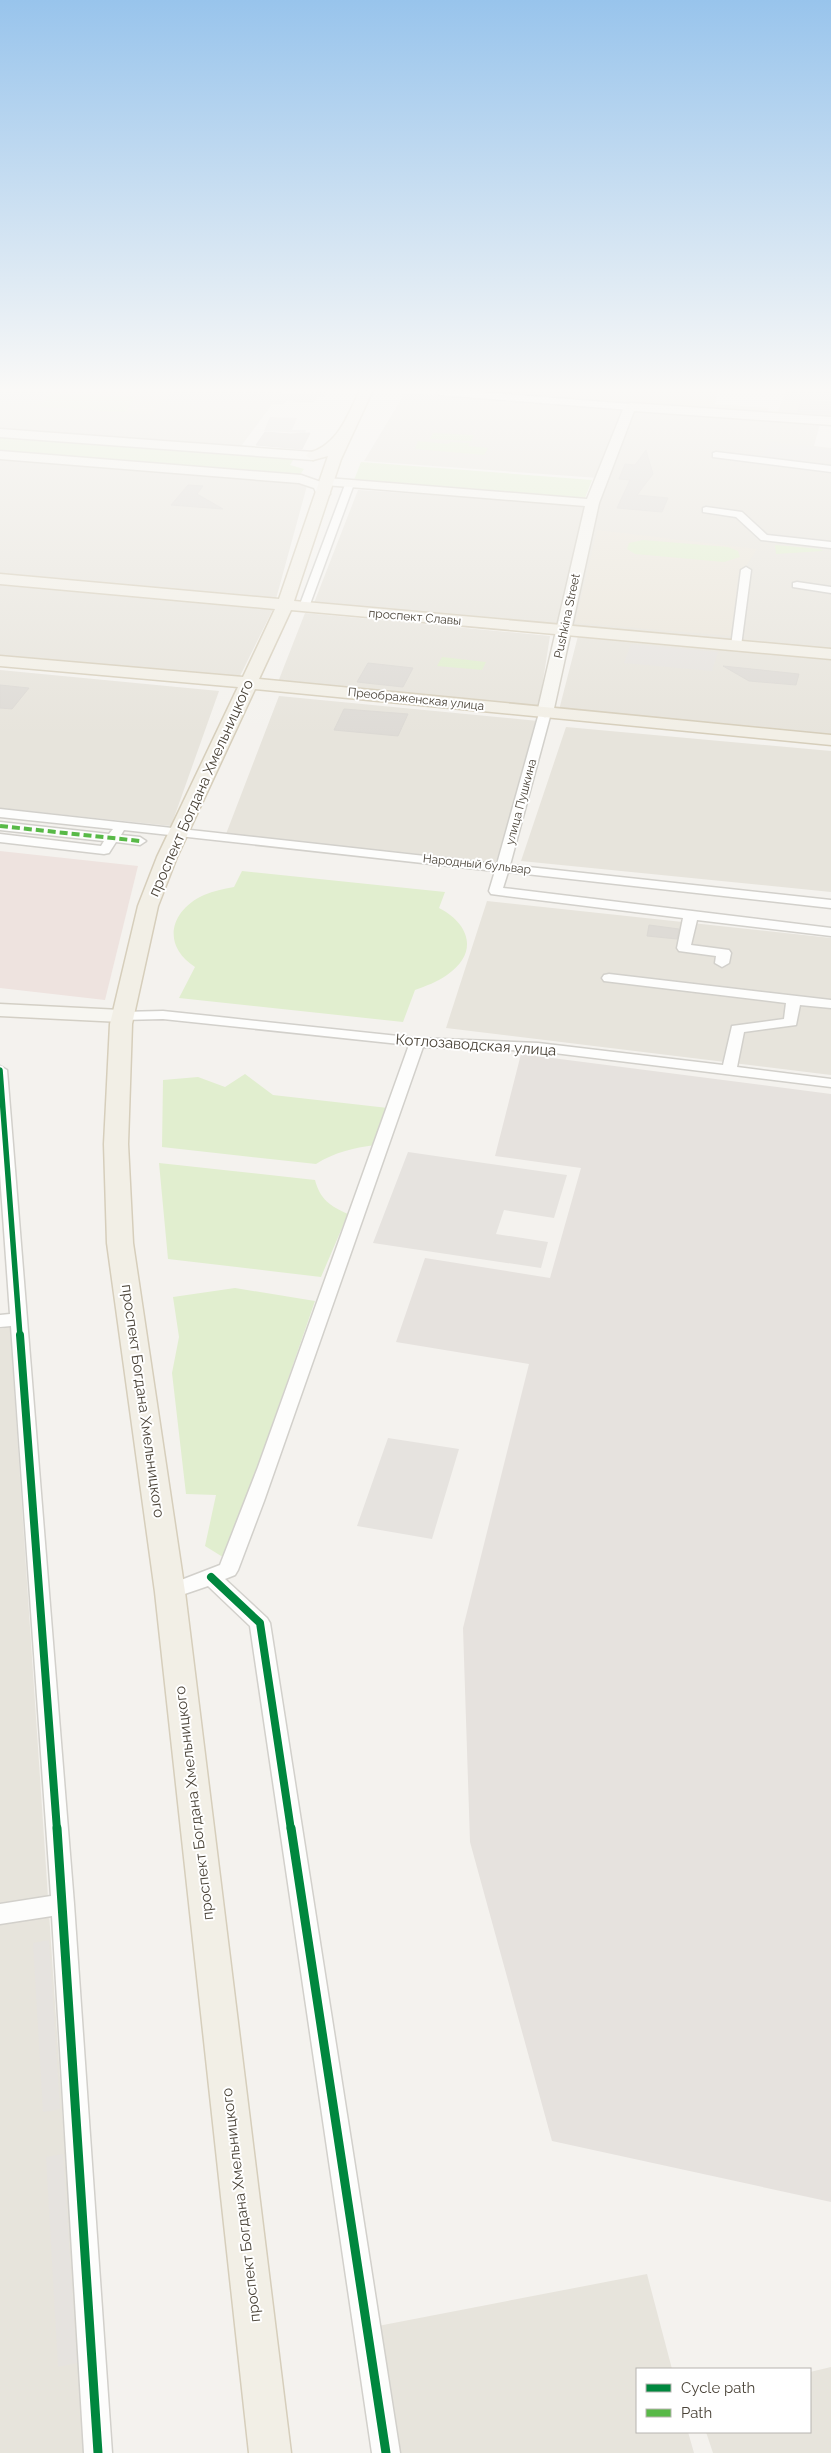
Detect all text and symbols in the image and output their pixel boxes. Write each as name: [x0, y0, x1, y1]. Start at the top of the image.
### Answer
street label: Pushkina Street: [551, 572, 583, 660]
street label: проспект Славы: [368, 606, 462, 628]
street label: проспект Богдана Хмельницкого: [145, 677, 257, 899]
street label: Преображенская улица: [347, 685, 485, 713]
street label: улица Пушкина: [503, 757, 539, 847]
street label: Народный бульвар: [422, 851, 532, 877]
street label: Котлозаводская улица: [395, 1030, 557, 1060]
street label: проспект Богдана Хмельницкого: [118, 1283, 168, 1519]
street label: проспект Богдана Хмельницкого: [171, 1685, 217, 1921]
street label: проспект Богдана Хмельницкого: [218, 2087, 264, 2323]
legend: [636, 2368, 811, 2433]
text: Cycle path: [681, 2379, 755, 2397]
text: Path: [681, 2404, 712, 2422]

